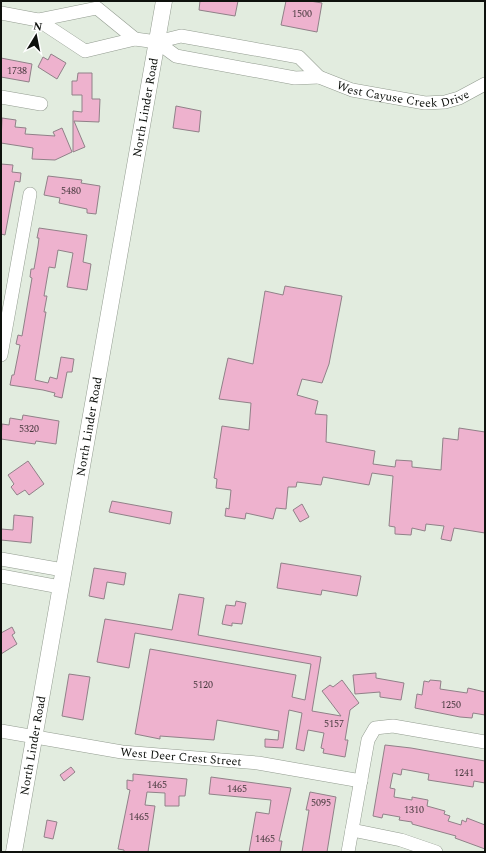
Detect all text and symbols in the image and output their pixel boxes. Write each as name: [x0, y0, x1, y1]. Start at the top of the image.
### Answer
house number: 1500: [292, 6, 312, 22]
north arrow: [16, 16, 56, 56]
text: N: [32, 17, 44, 36]
street label: North Linder Road: [127, 56, 163, 159]
house number: 1738: [7, 63, 27, 79]
street label: West Cayuse Creek Drive: [334, 75, 473, 112]
house number: 5480: [61, 183, 81, 199]
street label: North Linder Road: [71, 375, 107, 478]
house number: 5320: [19, 421, 39, 437]
house number: 5120: [193, 677, 213, 693]
street label: North Linder Road: [15, 694, 51, 797]
house number: 1250: [441, 697, 461, 713]
house number: 5157: [324, 716, 344, 732]
street label: West Deer Crest Street: [120, 742, 242, 771]
house number: 1241: [454, 765, 474, 781]
house number: 1465: [147, 777, 167, 793]
house number: 1465: [227, 781, 247, 797]
house number: 5095: [311, 795, 331, 811]
house number: 1310: [404, 802, 424, 818]
house number: 1465: [129, 809, 149, 825]
house number: 1465: [255, 831, 275, 847]

